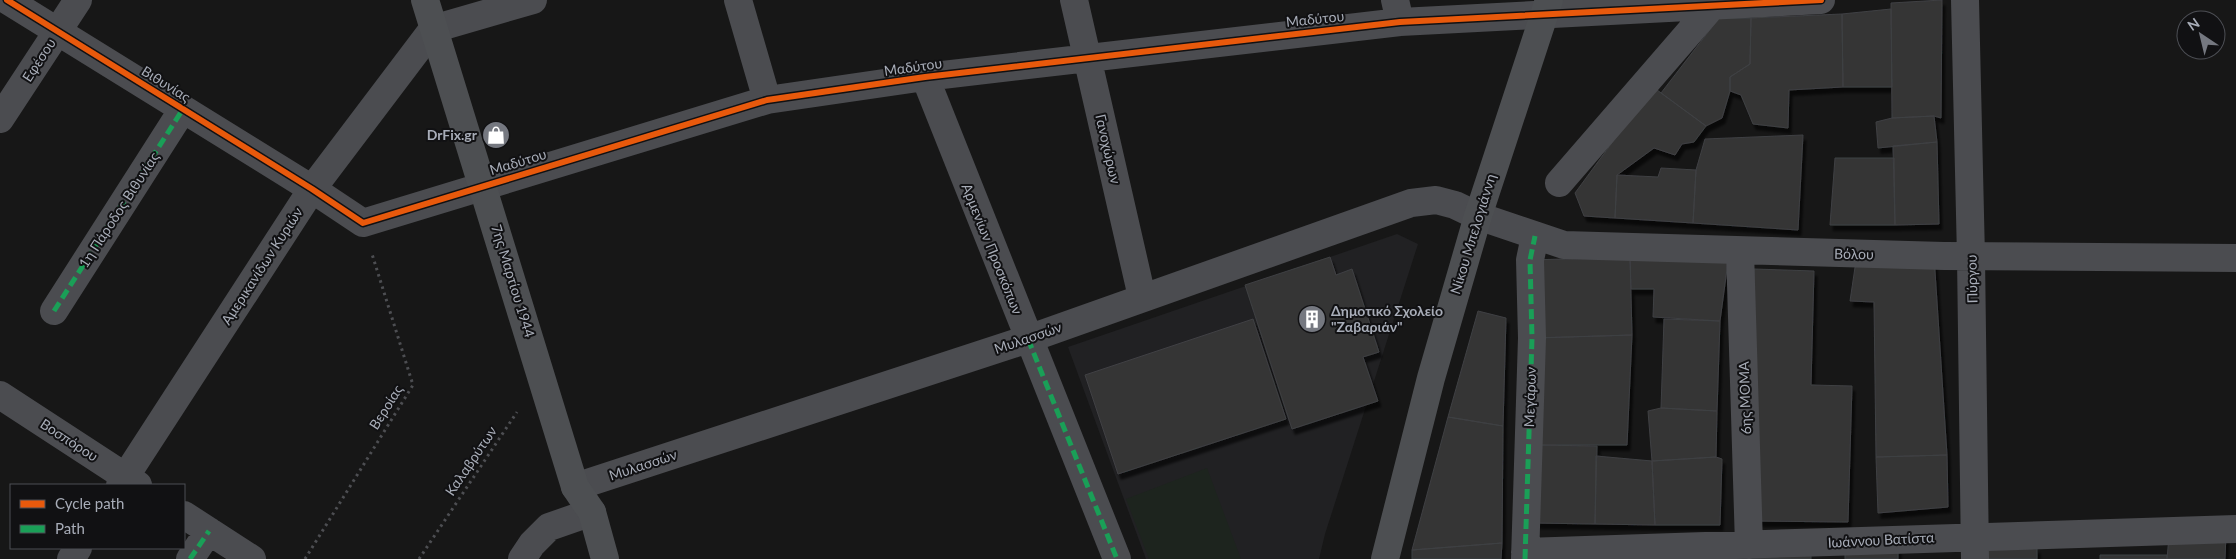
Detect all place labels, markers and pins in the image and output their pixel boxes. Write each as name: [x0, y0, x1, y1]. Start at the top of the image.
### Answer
shop icon: DrFix.gr: [481, 120, 511, 150]
place label: DrFix.gr: [427, 126, 478, 143]
place label: Δημοτικό Σχολείο "Ζαβαριάν": [1331, 302, 1443, 335]
building icon: Δημοτικό Σχολείο "Ζαβαριάν": [1297, 304, 1327, 334]

